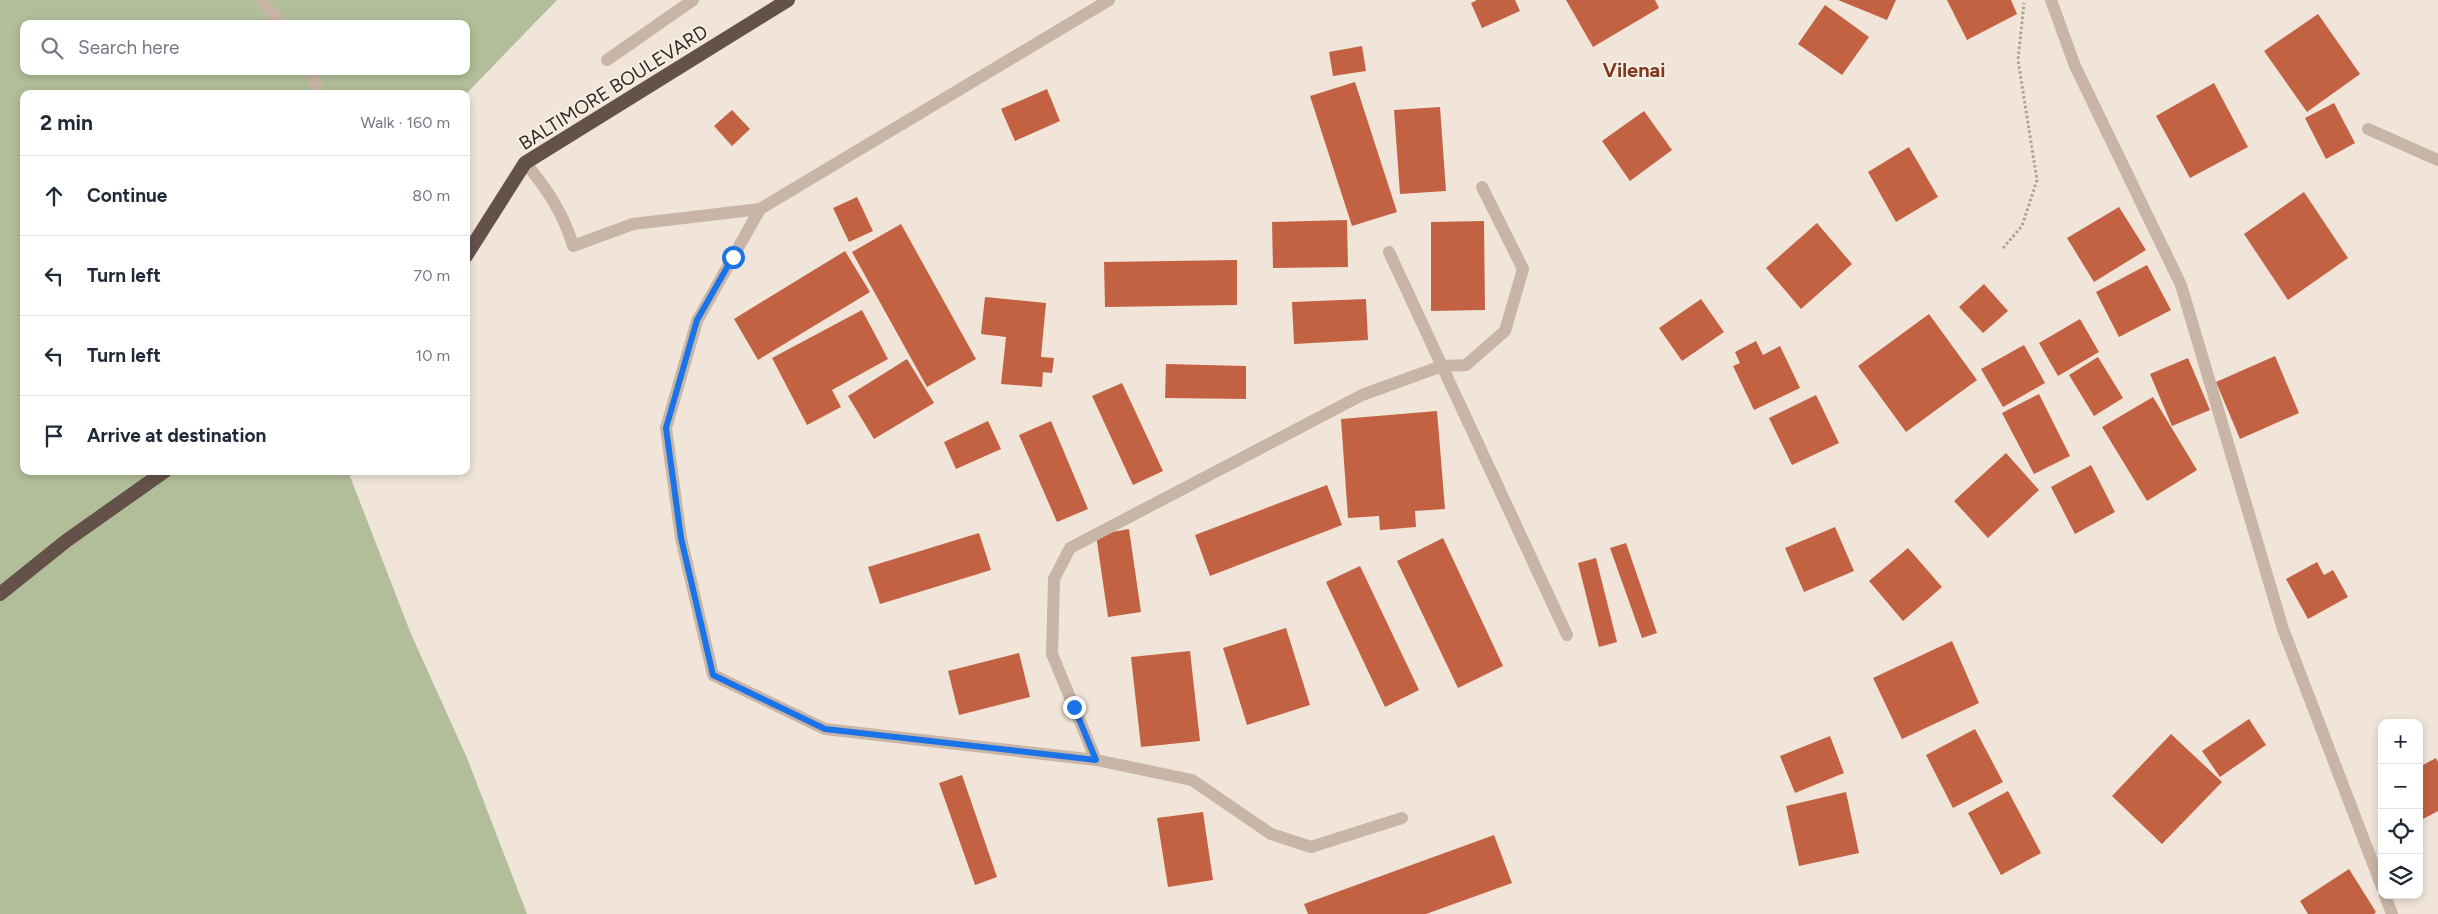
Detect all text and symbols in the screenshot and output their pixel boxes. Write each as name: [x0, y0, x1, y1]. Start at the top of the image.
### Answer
search box: [20, 20, 470, 75]
street label: BALTIMORE BOULEVARD: [515, 20, 712, 155]
icon: search: [38, 34, 66, 62]
text: Search here: [78, 36, 180, 59]
district label: Vilenai: [1603, 58, 1665, 82]
text: 2 min: [40, 110, 93, 135]
text: Walk · 160 m: [360, 113, 450, 132]
icon: ahead: [40, 182, 68, 210]
text: Continue: [87, 184, 167, 207]
text: 80 m: [412, 186, 450, 205]
route start: [722, 246, 745, 269]
icon: left: [40, 262, 68, 290]
text: Turn left: [87, 264, 161, 287]
text: 70 m: [414, 266, 450, 285]
icon: left: [40, 342, 68, 370]
text: Turn left: [87, 344, 161, 367]
text: 10 m: [416, 346, 450, 365]
icon: arrive: [40, 422, 68, 450]
text: Arrive at destination: [87, 424, 266, 447]
route end: [1063, 696, 1086, 719]
map controls: [2378, 719, 2423, 899]
button: +: [2378, 719, 2423, 764]
button: −: [2378, 764, 2423, 809]
button: locate: [2378, 809, 2423, 854]
button: layers: [2378, 854, 2423, 899]

